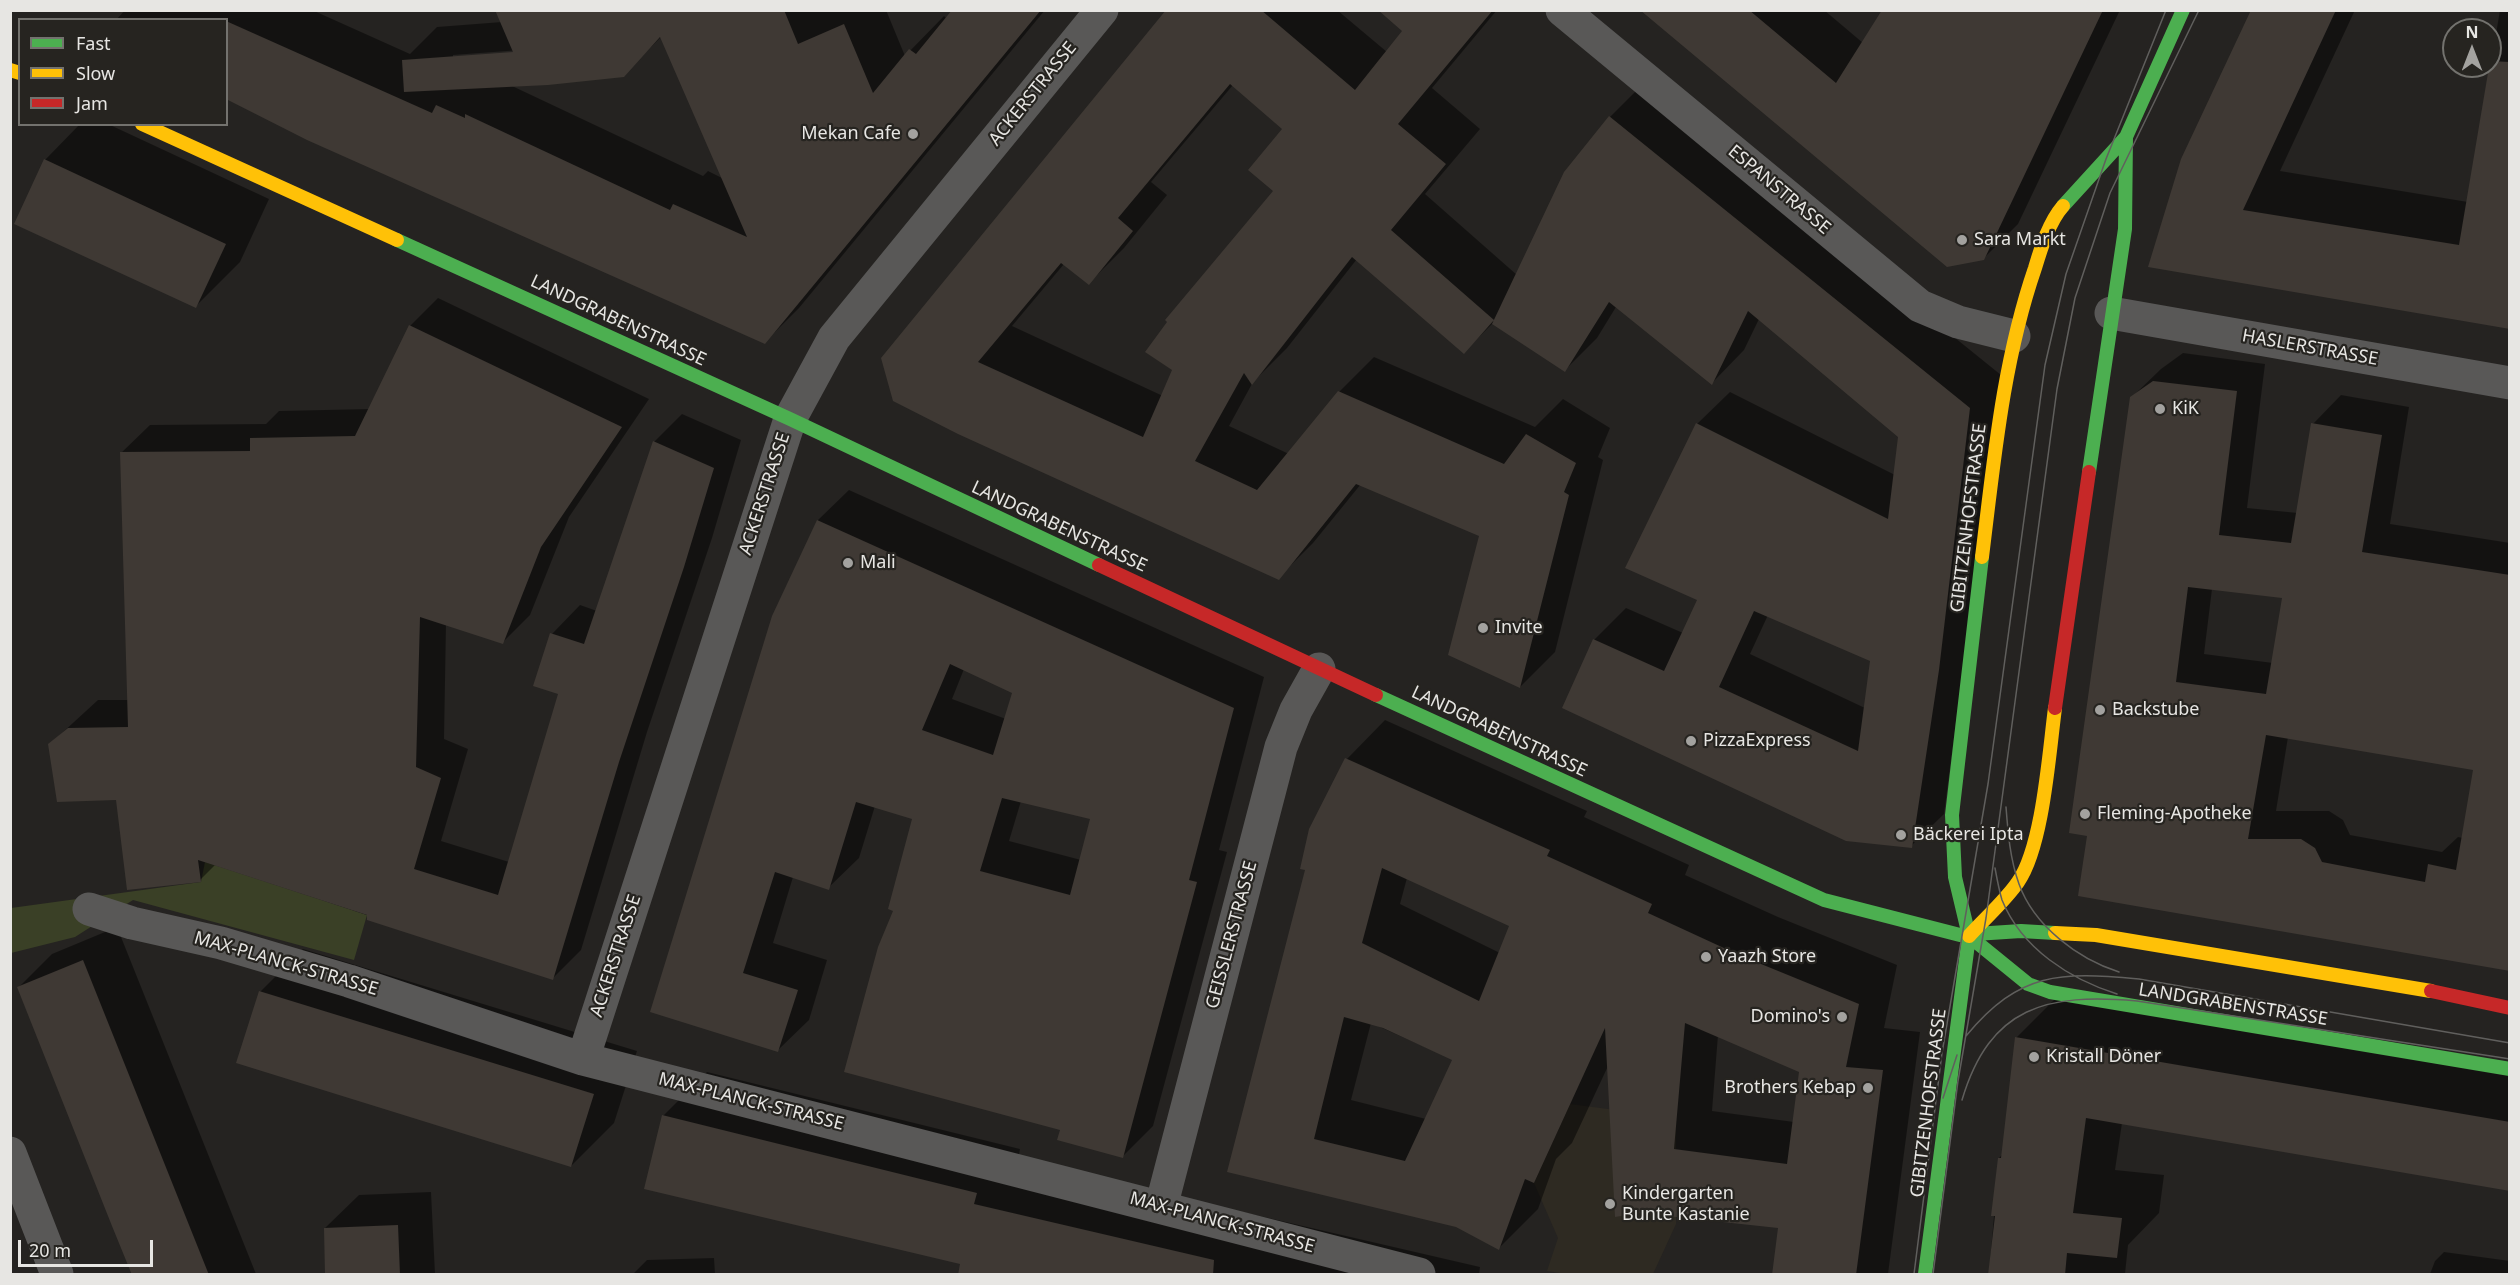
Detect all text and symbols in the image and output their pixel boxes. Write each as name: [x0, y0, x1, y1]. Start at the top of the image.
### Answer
legend: [18, 18, 228, 126]
north arrow: [2442, 18, 2502, 78]
text: N: [2465, 21, 2479, 43]
text: Fast: [76, 31, 111, 55]
street label: ACKERSTRASSE: [985, 38, 1081, 150]
text: Slow: [76, 61, 115, 85]
text: Jam: [76, 91, 108, 115]
place label: Mekan Cafe: [801, 123, 901, 145]
marker: Mekan Cafe: [906, 127, 920, 141]
street label: ESPANSTRASSE: [1723, 141, 1835, 239]
place label: Sara Markt: [1974, 229, 2066, 251]
marker: Sara Markt: [1955, 233, 1969, 247]
street label: LANDGRABENSTRASSE: [527, 271, 709, 371]
street label: HASLERSTRASSE: [2240, 325, 2380, 371]
place label: KiK: [2172, 398, 2199, 420]
marker: KiK: [2153, 402, 2167, 416]
street label: GIBITZENHOFSTRASSE: [1947, 422, 1991, 614]
street label: ACKERSTRASSE: [735, 430, 795, 558]
street label: LANDGRABENSTRASSE: [968, 477, 1150, 577]
place label: Mali: [860, 552, 896, 574]
marker: Mali: [841, 556, 855, 570]
place label: Invite: [1495, 617, 1543, 639]
marker: Invite: [1476, 621, 1490, 635]
street label: LANDGRABENSTRASSE: [1408, 682, 1590, 782]
place label: Backstube: [2112, 699, 2200, 721]
marker: Backstube: [2093, 703, 2107, 717]
place label: PizzaExpress: [1703, 730, 1811, 752]
marker: PizzaExpress: [1684, 734, 1698, 748]
place label: Fleming-Apotheke: [2097, 803, 2252, 825]
marker: Fleming-Apotheke: [2078, 807, 2092, 821]
place label: Bäckerei Ipta: [1913, 824, 2024, 846]
marker: Bäckerei Ipta: [1894, 828, 1908, 842]
street label: GEISSLERSTRASSE: [1202, 859, 1262, 1011]
street label: ACKERSTRASSE: [586, 892, 646, 1020]
street label: MAX-PLANCK-STRASSE: [192, 927, 380, 1001]
place label: Yaazh Store: [1718, 946, 1816, 968]
marker: Yaazh Store: [1699, 950, 1713, 964]
street label: LANDGRABENSTRASSE: [2137, 979, 2329, 1031]
place label: Domino's: [1751, 1006, 1830, 1028]
street label: GIBITZENHOFSTRASSE: [1907, 1007, 1951, 1199]
marker: Domino's: [1835, 1010, 1849, 1024]
place label: Kristall Döner: [2046, 1046, 2161, 1068]
marker: Kristall Döner: [2027, 1050, 2041, 1064]
street label: MAX-PLANCK-STRASSE: [656, 1068, 846, 1136]
place label: Brothers Kebap: [1724, 1077, 1856, 1099]
marker: Brothers Kebap: [1861, 1081, 1875, 1095]
place label: Kindergarten Bunte Kastanie: [1622, 1183, 1750, 1226]
street label: MAX-PLANCK-STRASSE: [1127, 1188, 1317, 1258]
marker: Kindergarten Bunte Kastanie: [1603, 1197, 1617, 1211]
scale bar: [21, 1228, 156, 1266]
text: 20 m: [29, 1238, 71, 1262]

